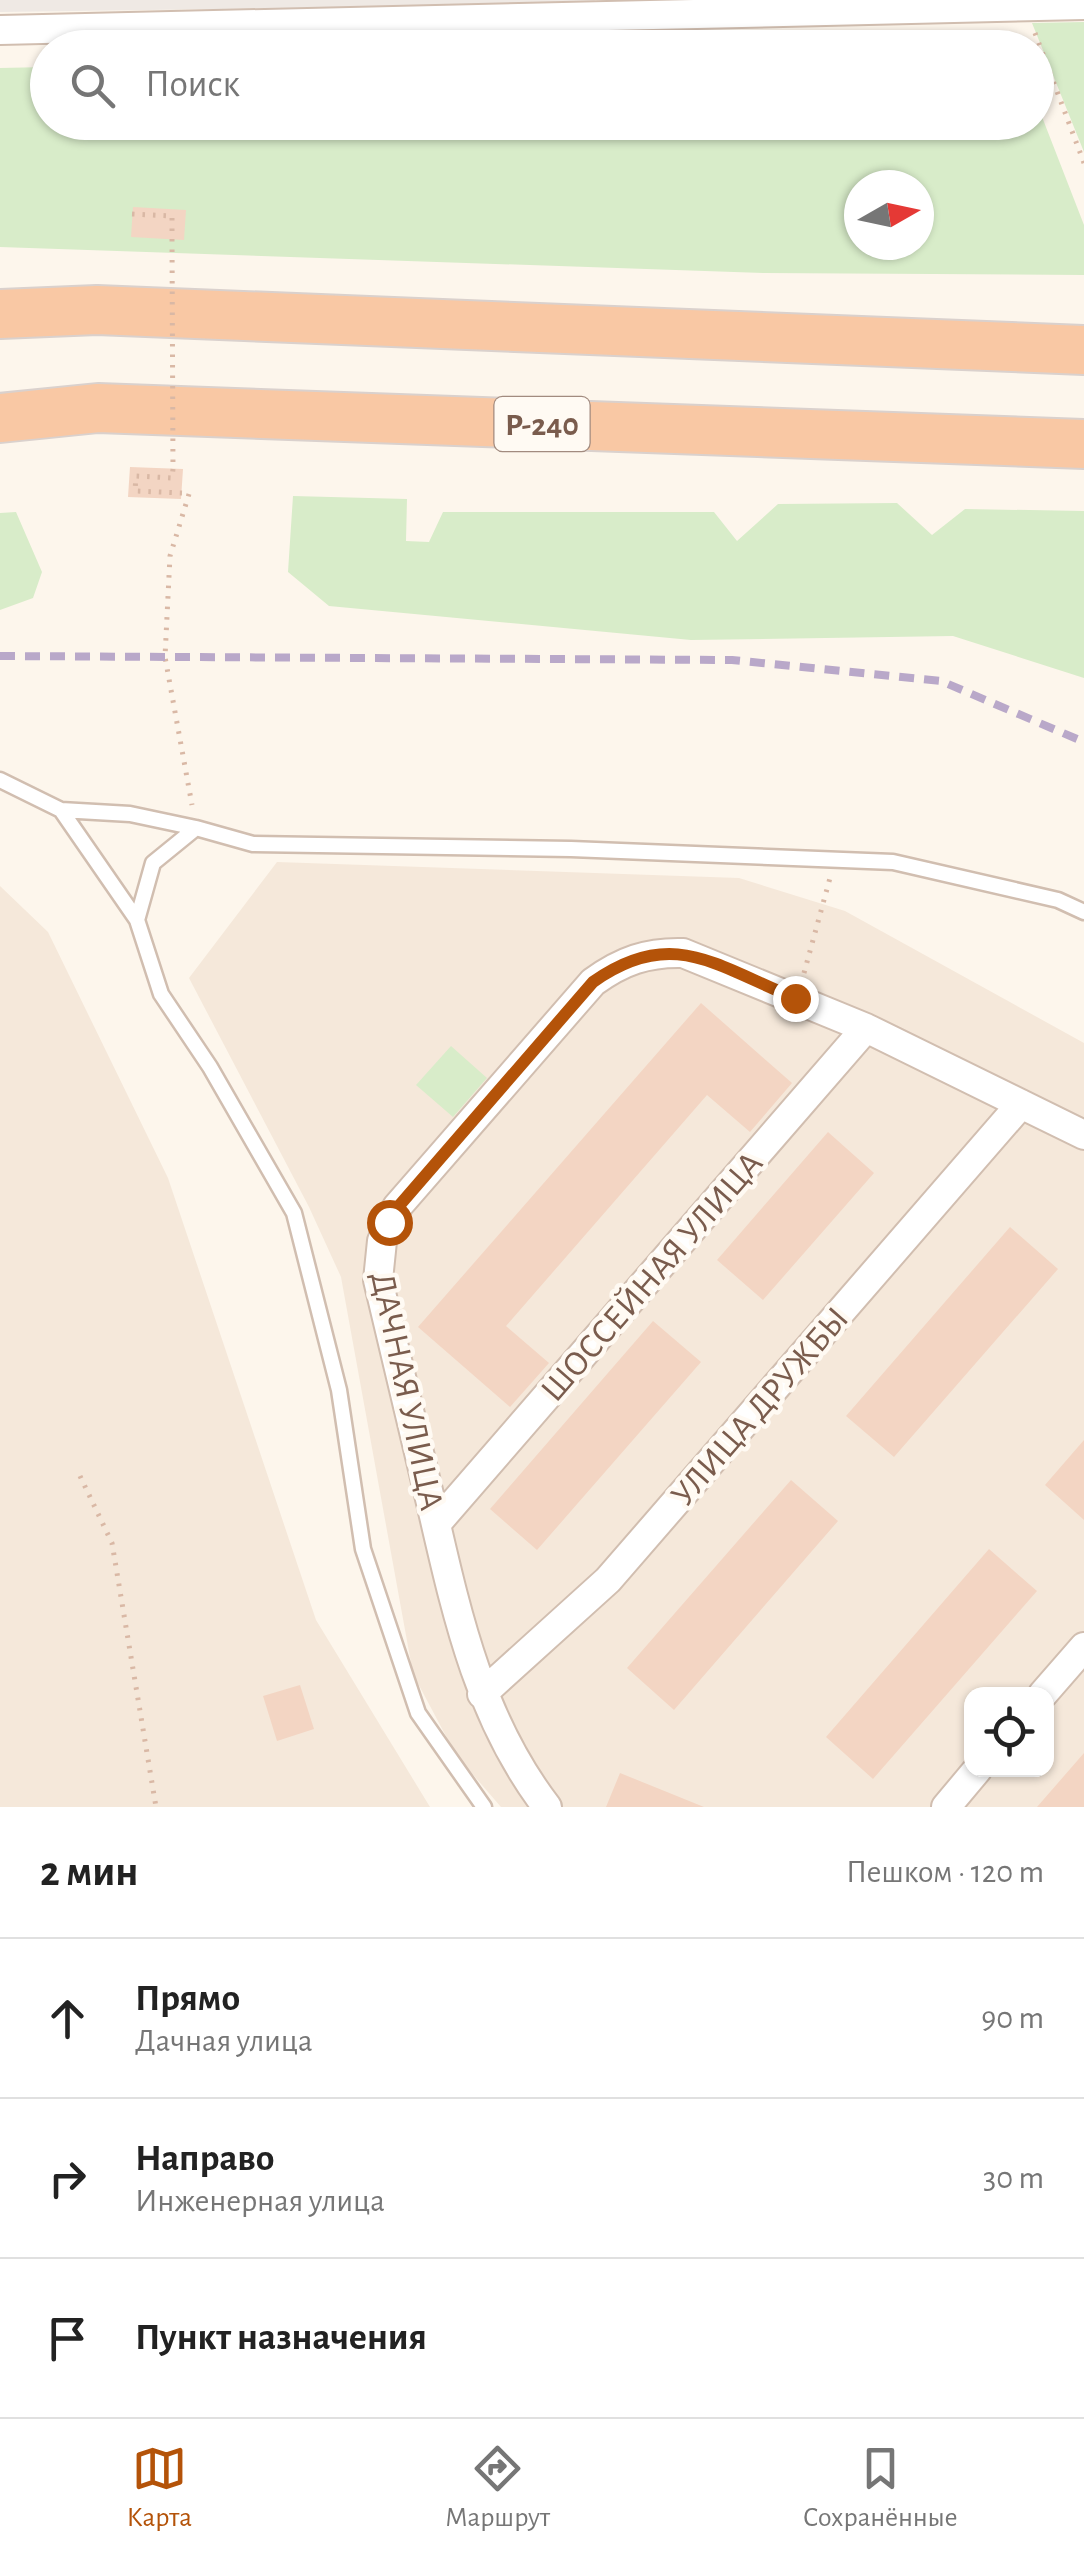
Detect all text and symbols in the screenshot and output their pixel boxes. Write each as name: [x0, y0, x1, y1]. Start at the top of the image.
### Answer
search box: [30, 30, 1054, 140]
icon: search: [65, 58, 120, 113]
text: Поиск: [145, 66, 240, 104]
north arrow: [844, 170, 934, 260]
road number: Р-240: [494, 397, 590, 451]
route end: [773, 976, 819, 1022]
street label: ШОССЕЙНАЯ УЛИЦА: [535, 1146, 770, 1408]
route start: [367, 1200, 413, 1246]
street label: ДАЧНАЯ УЛИЦА: [364, 1269, 449, 1514]
street label: УЛИЦА ДРУЖБЫ: [665, 1301, 856, 1513]
map controls: [964, 1687, 1054, 1777]
button: locate: [964, 1687, 1054, 1777]
text: 2 мин: [40, 1851, 138, 1893]
text: Пешком · 120 m: [846, 1856, 1044, 1888]
text: Прямо: [135, 1980, 240, 2018]
icon: ahead: [40, 1991, 95, 2046]
text: 90 m: [981, 2002, 1044, 2034]
text: Дачная улица: [135, 2025, 313, 2057]
text: Направо: [135, 2140, 274, 2178]
icon: right: [40, 2151, 95, 2206]
text: 30 m: [983, 2162, 1044, 2194]
text: Инженерная улица: [135, 2185, 385, 2217]
icon: arrive: [40, 2311, 95, 2366]
text: Пункт назначения: [135, 2319, 427, 2357]
tab: Карта: [126, 2441, 192, 2535]
tab: Маршрут: [445, 2441, 550, 2535]
tab: Сохранённые: [803, 2441, 958, 2535]

